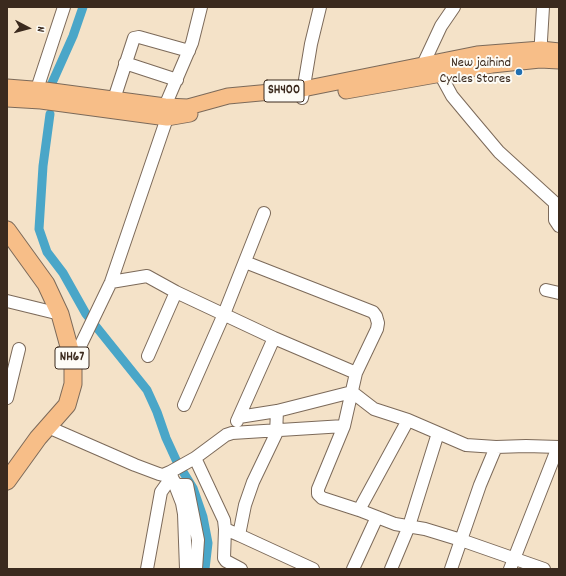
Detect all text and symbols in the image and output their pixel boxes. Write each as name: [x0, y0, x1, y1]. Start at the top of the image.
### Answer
north arrow: [8, 8, 48, 48]
text: N: [32, 26, 48, 33]
place label: New jaihind Cycles Stores: [439, 56, 511, 88]
marker: New jaihind Cycles Stores: [514, 67, 524, 77]
road number: SH400: [264, 80, 304, 102]
road number: NH67: [55, 347, 89, 369]

